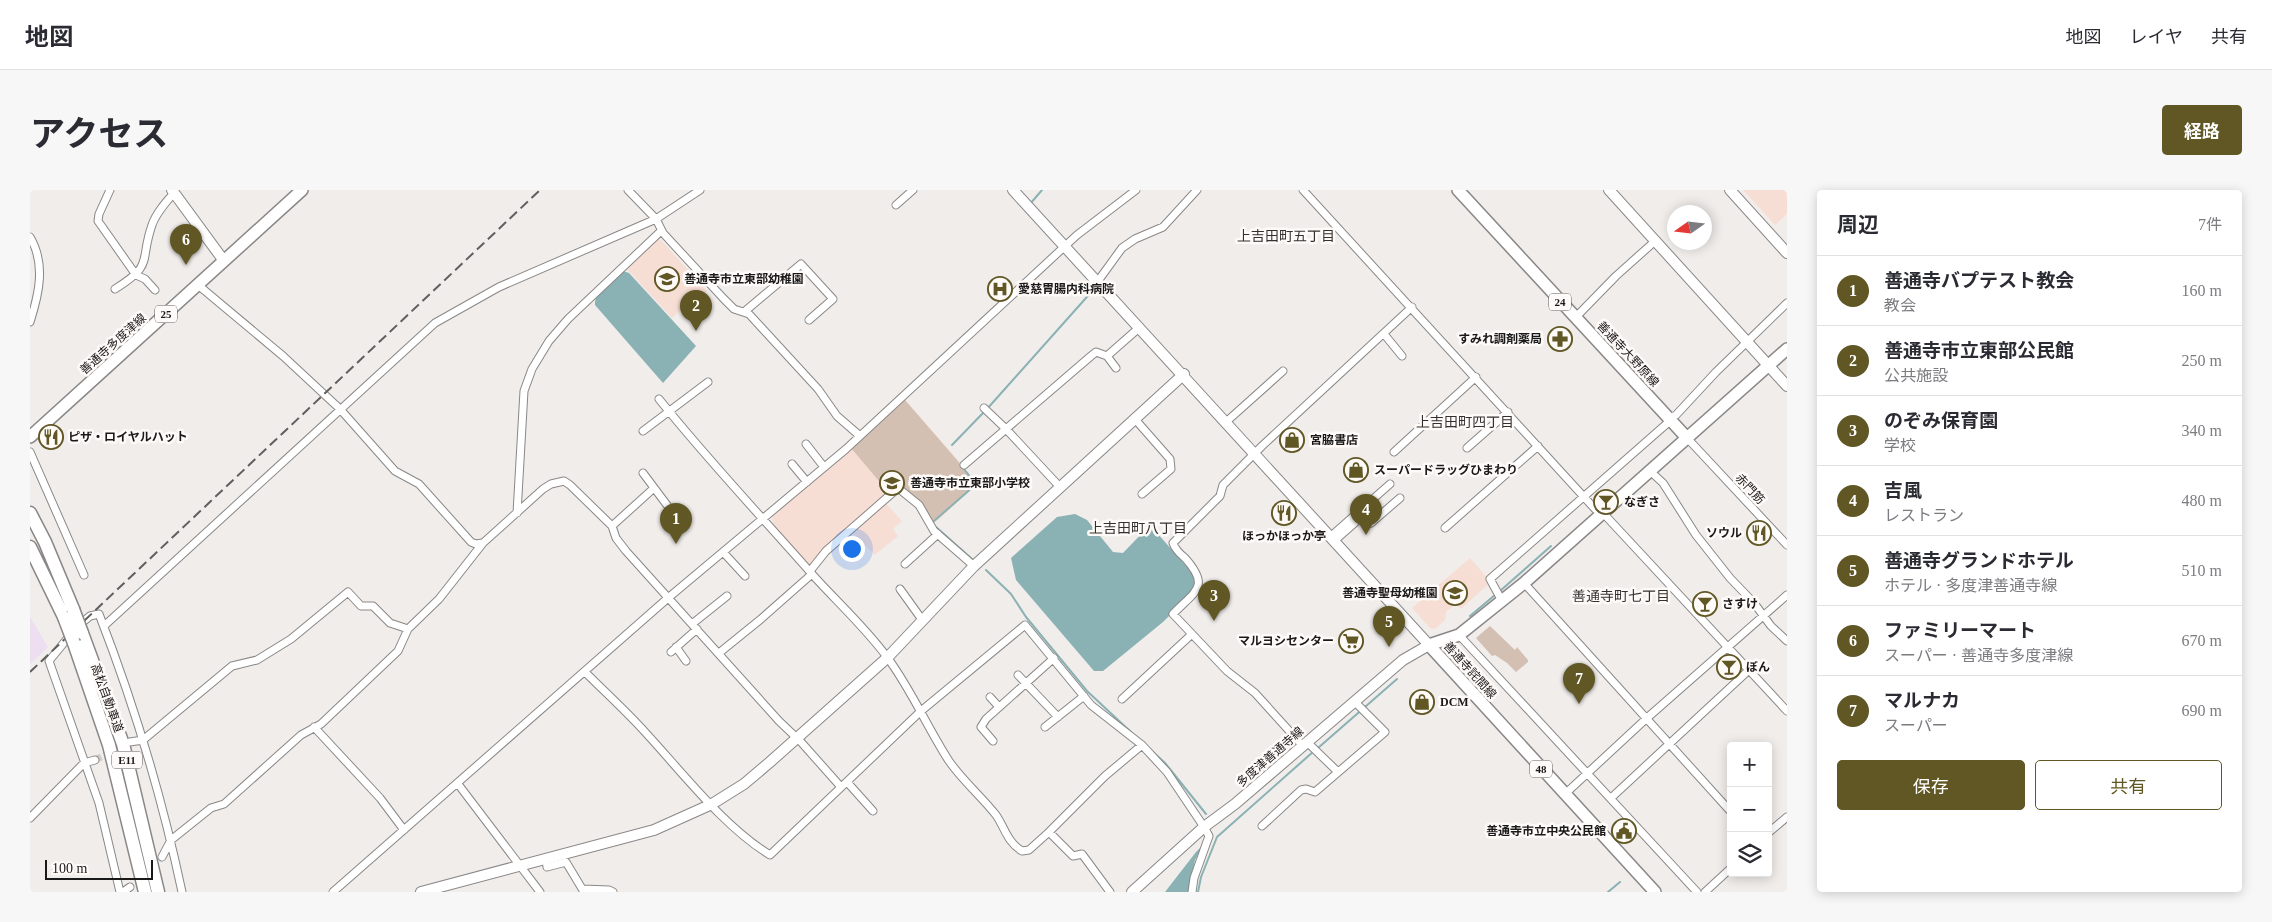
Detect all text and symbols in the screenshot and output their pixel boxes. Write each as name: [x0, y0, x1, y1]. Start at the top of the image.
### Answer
text: 地図: [25, 24, 73, 50]
text: 地図: [2066, 27, 2102, 47]
text: レイヤ: [2130, 27, 2183, 47]
text: 共有: [2211, 27, 2247, 47]
button: 経路: [2162, 105, 2242, 155]
text: アクセス: [30, 115, 168, 154]
north arrow: [1667, 205, 1712, 250]
text: 周辺: [1837, 213, 1879, 237]
text: 7件: [2198, 216, 2222, 233]
pin: 6: [170, 224, 202, 265]
district label: 上吉田町五丁目: [1237, 229, 1335, 244]
school or university icon: 善通寺市立東部幼稚園: [654, 266, 680, 292]
text: 善通寺バプテスト教会: [1884, 270, 2074, 291]
place label: 善通寺市立東部幼稚園: [684, 272, 804, 286]
hospital icon: 愛慈胃腸内科病院: [987, 276, 1013, 302]
place label: 愛慈胃腸内科病院: [1018, 282, 1114, 296]
text: 1: [1849, 282, 1857, 299]
text: 160 m: [2182, 282, 2222, 299]
pin: 2: [680, 290, 712, 331]
road number: 24: [1549, 294, 1571, 310]
text: 教会: [1884, 297, 1916, 314]
road number: 25: [155, 306, 177, 322]
street label: 善通寺多度津線: [77, 311, 149, 377]
street label: 善通寺大野原線: [1594, 319, 1662, 389]
pharmacy icon: すみれ調剤薬局: [1547, 326, 1573, 352]
place label: すみれ調剤薬局: [1458, 332, 1542, 346]
text: 善通寺市立東部公民館: [1884, 340, 2074, 361]
text: 2: [1849, 352, 1857, 369]
text: 250 m: [2182, 352, 2222, 369]
text: 公共施設: [1884, 367, 1948, 384]
text: のぞみ保育園: [1884, 410, 1998, 431]
district label: 上吉田町四丁目: [1416, 415, 1514, 430]
text: 3: [1849, 422, 1857, 439]
text: 340 m: [2182, 422, 2222, 439]
restaurant icon: ピザ・ロイヤルハット: [38, 424, 64, 450]
shop icon: 宮脇書店: [1279, 427, 1305, 453]
place label: ピザ・ロイヤルハット: [68, 430, 188, 444]
place label: 宮脇書店: [1310, 433, 1358, 447]
text: 学校: [1884, 437, 1916, 454]
shop icon: スーパードラッグひまわり: [1343, 457, 1369, 483]
place label: スーパードラッグひまわり: [1374, 463, 1518, 477]
school or university icon: 善通寺市立東部小学校: [879, 470, 905, 496]
street label: 赤門筋: [1733, 471, 1767, 507]
place label: 善通寺市立東部小学校: [910, 476, 1030, 490]
text: 吉風: [1884, 480, 1922, 501]
bar icon: なぎさ: [1593, 489, 1619, 515]
text: 4: [1849, 492, 1857, 509]
text: 480 m: [2182, 492, 2222, 509]
pin: 4: [1350, 494, 1382, 535]
place label: なぎさ: [1624, 495, 1660, 509]
restaurant icon: ほっかほっか亭: [1271, 500, 1297, 526]
pin: 1: [660, 503, 692, 544]
text: レストラン: [1884, 507, 1964, 524]
restaurant icon: ソウル: [1746, 520, 1772, 546]
district label: 上吉田町八丁目: [1089, 521, 1187, 536]
place label: ソウル: [1706, 526, 1742, 540]
place label: ほっかほっか亭: [1242, 529, 1326, 543]
your location: [839, 536, 865, 562]
text: 善通寺グランドホテル: [1884, 550, 2074, 571]
text: 5: [1849, 562, 1857, 579]
text: 510 m: [2182, 562, 2222, 579]
text: ホテル · 多度津善通寺線: [1884, 577, 2057, 594]
pin: 3: [1198, 580, 1230, 621]
school or university icon: 善通寺聖母幼稚園: [1442, 580, 1468, 606]
place label: 善通寺聖母幼稚園: [1342, 586, 1438, 600]
district label: 善通寺町七丁目: [1572, 589, 1670, 604]
bar icon: さすけ: [1692, 591, 1718, 617]
place label: さすけ: [1722, 597, 1758, 611]
pin: 5: [1373, 606, 1405, 647]
text: ファミリーマート: [1884, 620, 2036, 641]
supermarket icon: マルヨシセンター: [1338, 628, 1364, 654]
text: 6: [1849, 632, 1857, 649]
text: 670 m: [2182, 632, 2222, 649]
place label: マルヨシセンター: [1238, 634, 1334, 648]
street label: 善通寺詫間線: [1441, 639, 1499, 701]
text: スーパー · 善通寺多度津線: [1884, 647, 2073, 664]
bar icon: ぼん: [1716, 654, 1742, 680]
place label: ぼん: [1746, 660, 1770, 674]
street label: 高松自動車道: [88, 662, 126, 734]
pin: 7: [1563, 663, 1595, 704]
shop icon: DCM: [1409, 689, 1435, 715]
text: マルナカ: [1884, 690, 1960, 711]
place label: DCM: [1440, 695, 1469, 709]
text: 7: [1849, 702, 1857, 719]
text: 690 m: [2182, 702, 2222, 719]
text: スーパー: [1884, 717, 1948, 734]
street label: 多度津善通寺線: [1234, 724, 1306, 790]
map controls: [1727, 742, 1772, 877]
button: +: [1727, 742, 1772, 787]
road number: E11: [112, 752, 142, 768]
road number: 48: [1530, 760, 1552, 778]
button: 保存: [1837, 760, 2025, 810]
button: 共有: [2035, 760, 2222, 810]
button: −: [1727, 787, 1772, 832]
public building icon: 善通寺市立中央公民館: [1611, 818, 1637, 844]
place label: 善通寺市立中央公民館: [1486, 824, 1606, 838]
button: layers: [1727, 832, 1772, 877]
scale bar: [45, 857, 152, 880]
text: 100 m: [52, 861, 87, 876]

